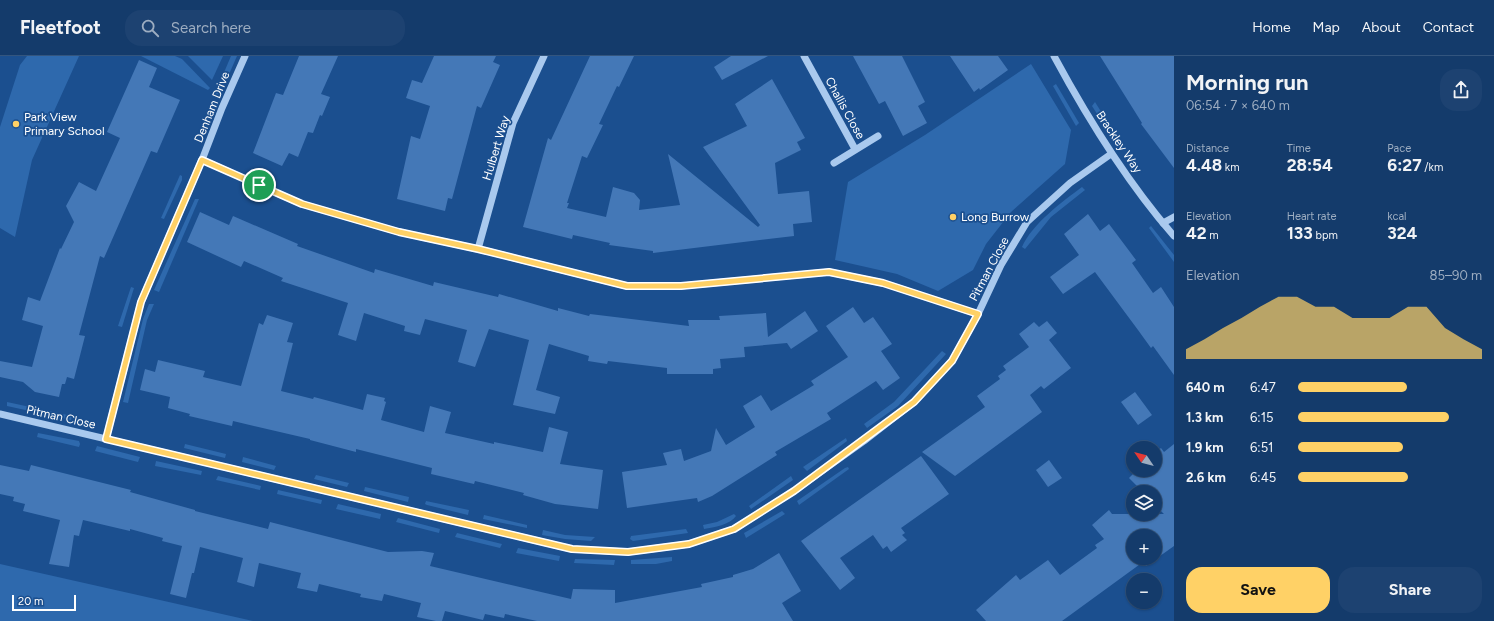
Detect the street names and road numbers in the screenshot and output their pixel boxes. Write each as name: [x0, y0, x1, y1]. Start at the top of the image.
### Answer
street label: Denham Drive: [191, 69, 233, 145]
street label: Challis Close: [822, 75, 868, 142]
street label: Brackley Way: [1093, 108, 1145, 176]
street label: Hulbert Way: [480, 113, 513, 182]
street label: Pitman Close: [966, 234, 1012, 303]
street label: Pitman Close: [25, 402, 97, 432]

